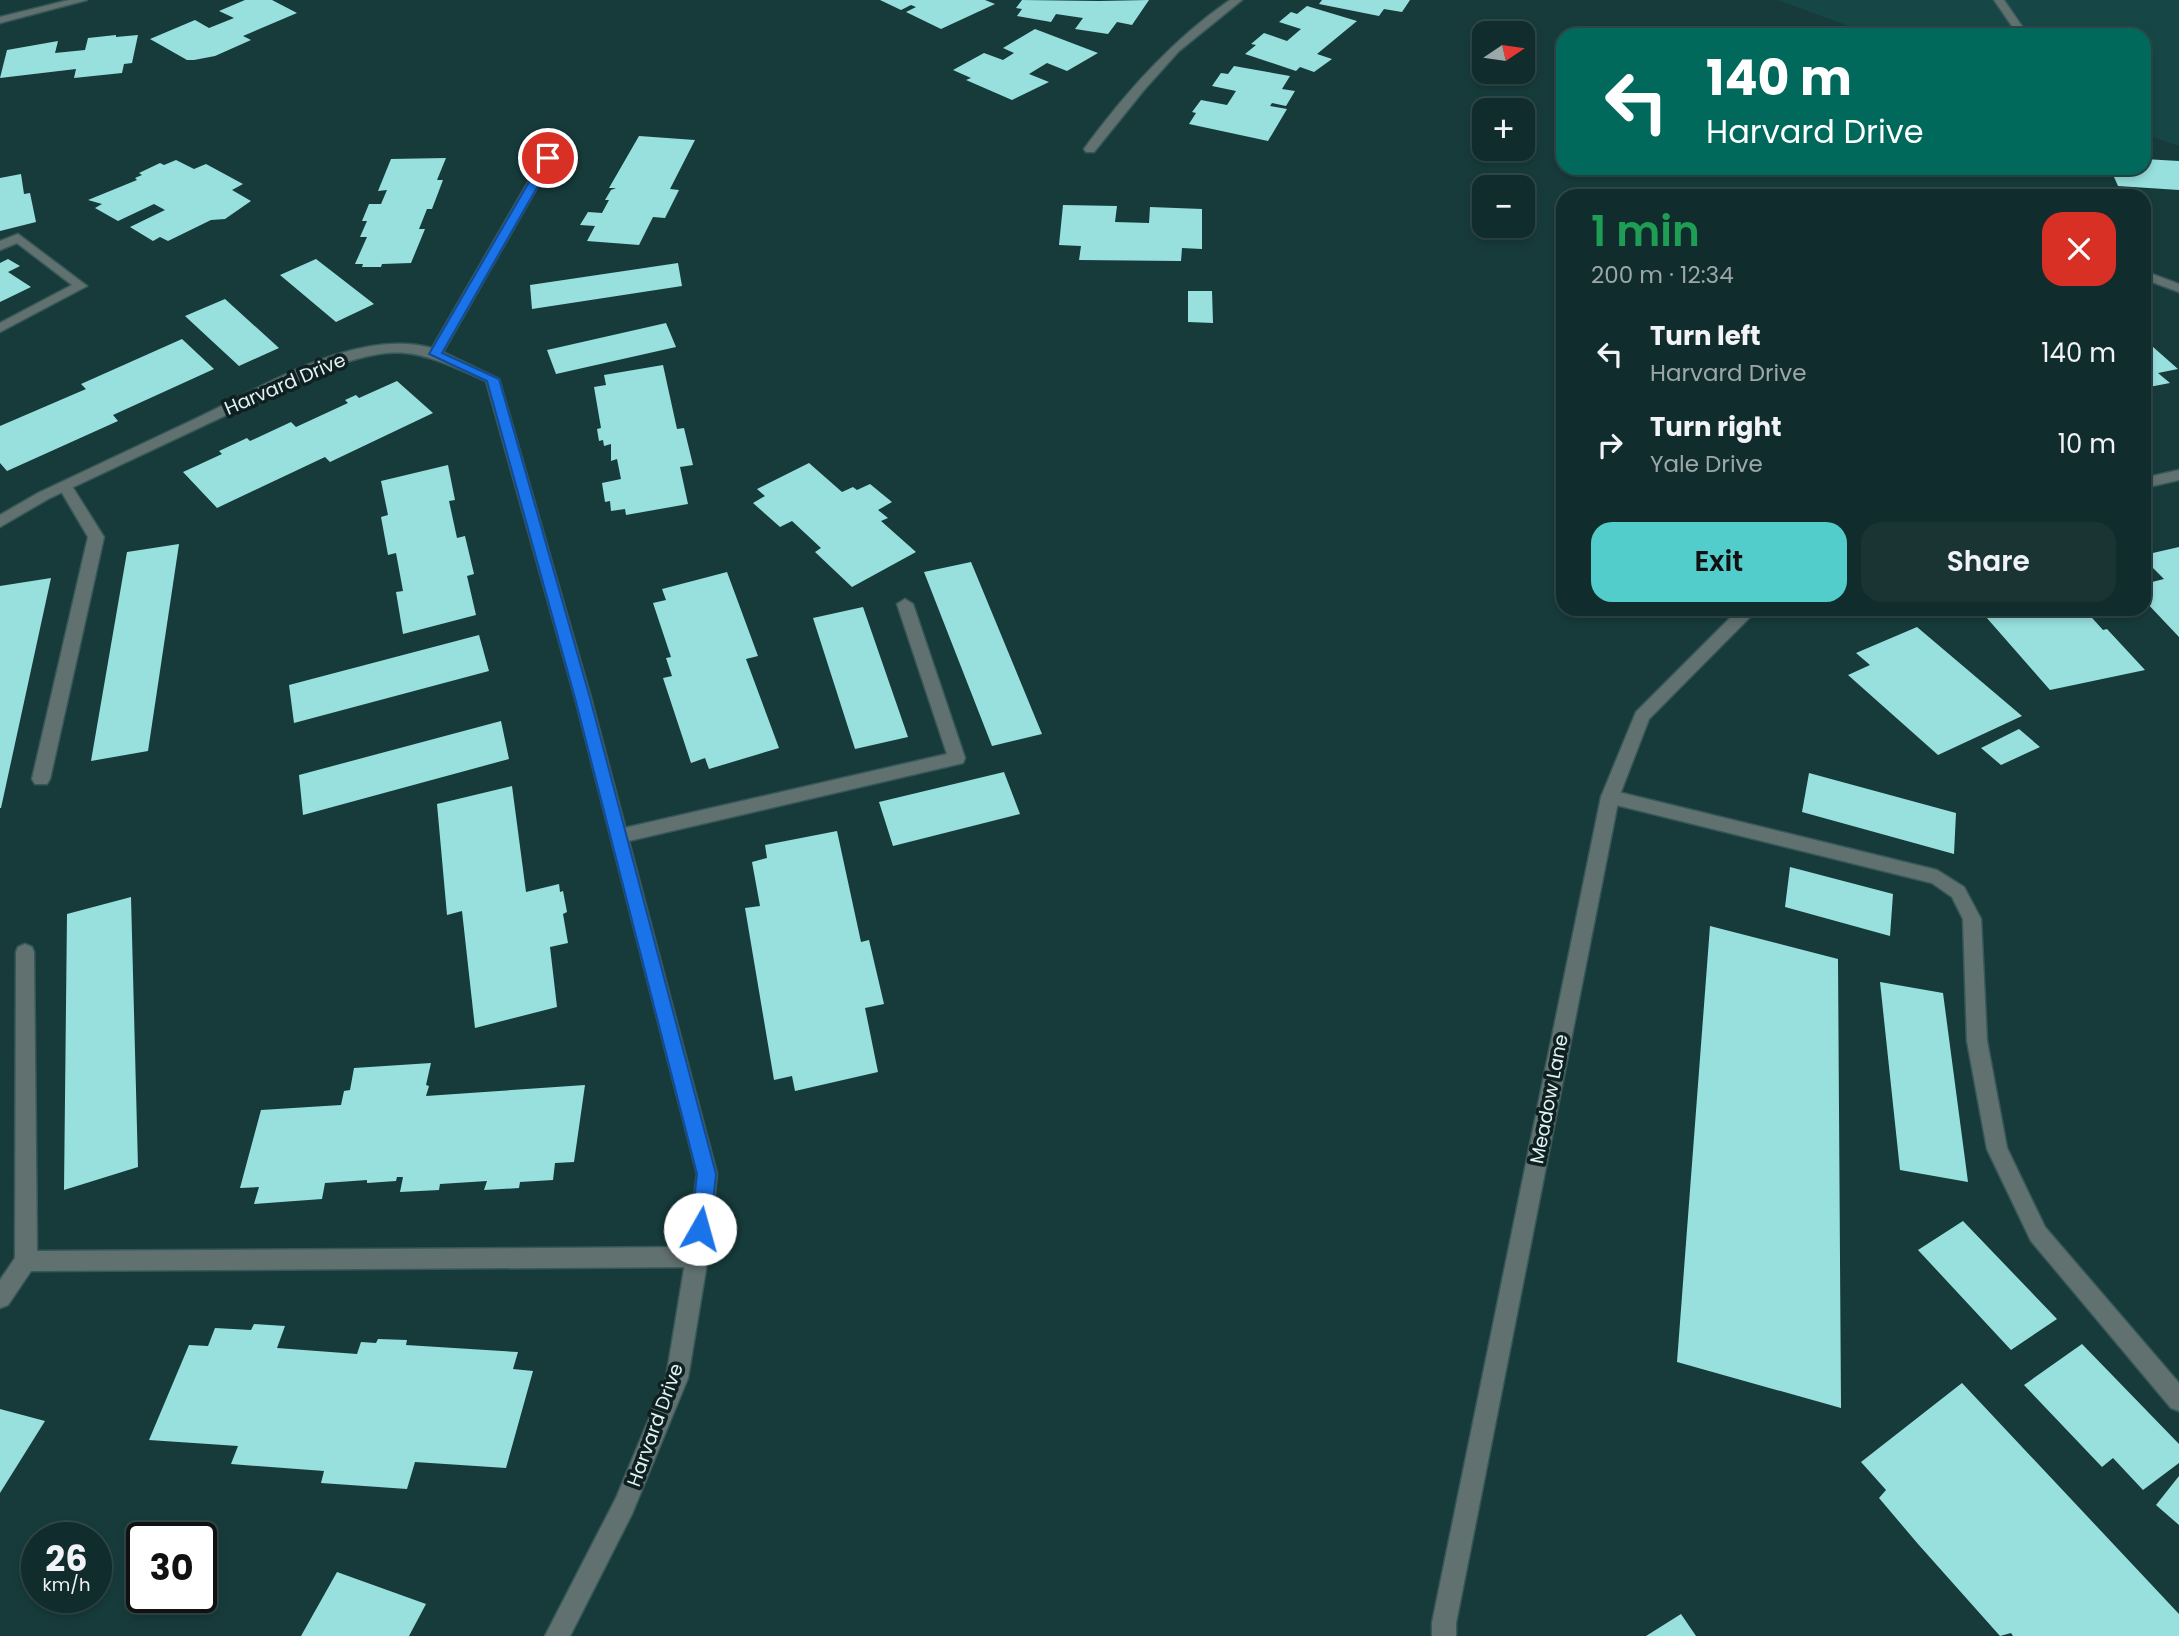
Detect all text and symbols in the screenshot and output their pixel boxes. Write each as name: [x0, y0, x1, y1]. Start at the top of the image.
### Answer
north arrow: [1472, 21, 1535, 84]
map controls: [1472, 21, 1535, 238]
text: 140 m: [1706, 44, 1852, 112]
icon: left: [1591, 56, 1682, 147]
button: +: [1472, 98, 1535, 161]
text: Harvard Drive: [1706, 109, 1924, 154]
pin: [518, 128, 578, 188]
icon: arrive: [529, 139, 567, 177]
button: −: [1472, 175, 1535, 238]
text: 1 min: [1591, 202, 1700, 261]
button: close: [2042, 212, 2116, 286]
text: 200 m · 12:34: [1591, 259, 1734, 291]
text: Turn left: [1650, 318, 1761, 354]
icon: left: [1591, 335, 1629, 373]
text: 140 m: [2041, 335, 2116, 371]
street label: Harvard Drive: [220, 346, 350, 422]
text: Harvard Drive: [1650, 357, 1806, 389]
text: Turn right: [1650, 409, 1782, 445]
icon: right: [1591, 426, 1629, 464]
text: 10 m: [2058, 426, 2116, 462]
text: Yale Drive: [1650, 448, 1763, 480]
button: Exit: [1591, 522, 1847, 602]
button: Share: [1861, 522, 2116, 602]
street label: Meadow Lane: [1523, 1032, 1575, 1166]
position arrow: [663, 1192, 737, 1266]
street label: Harvard Drive: [620, 1360, 690, 1490]
speed limit sign: 30: [126, 1522, 217, 1613]
text: 26: [45, 1534, 88, 1583]
text: km/h: [43, 1572, 90, 1597]

